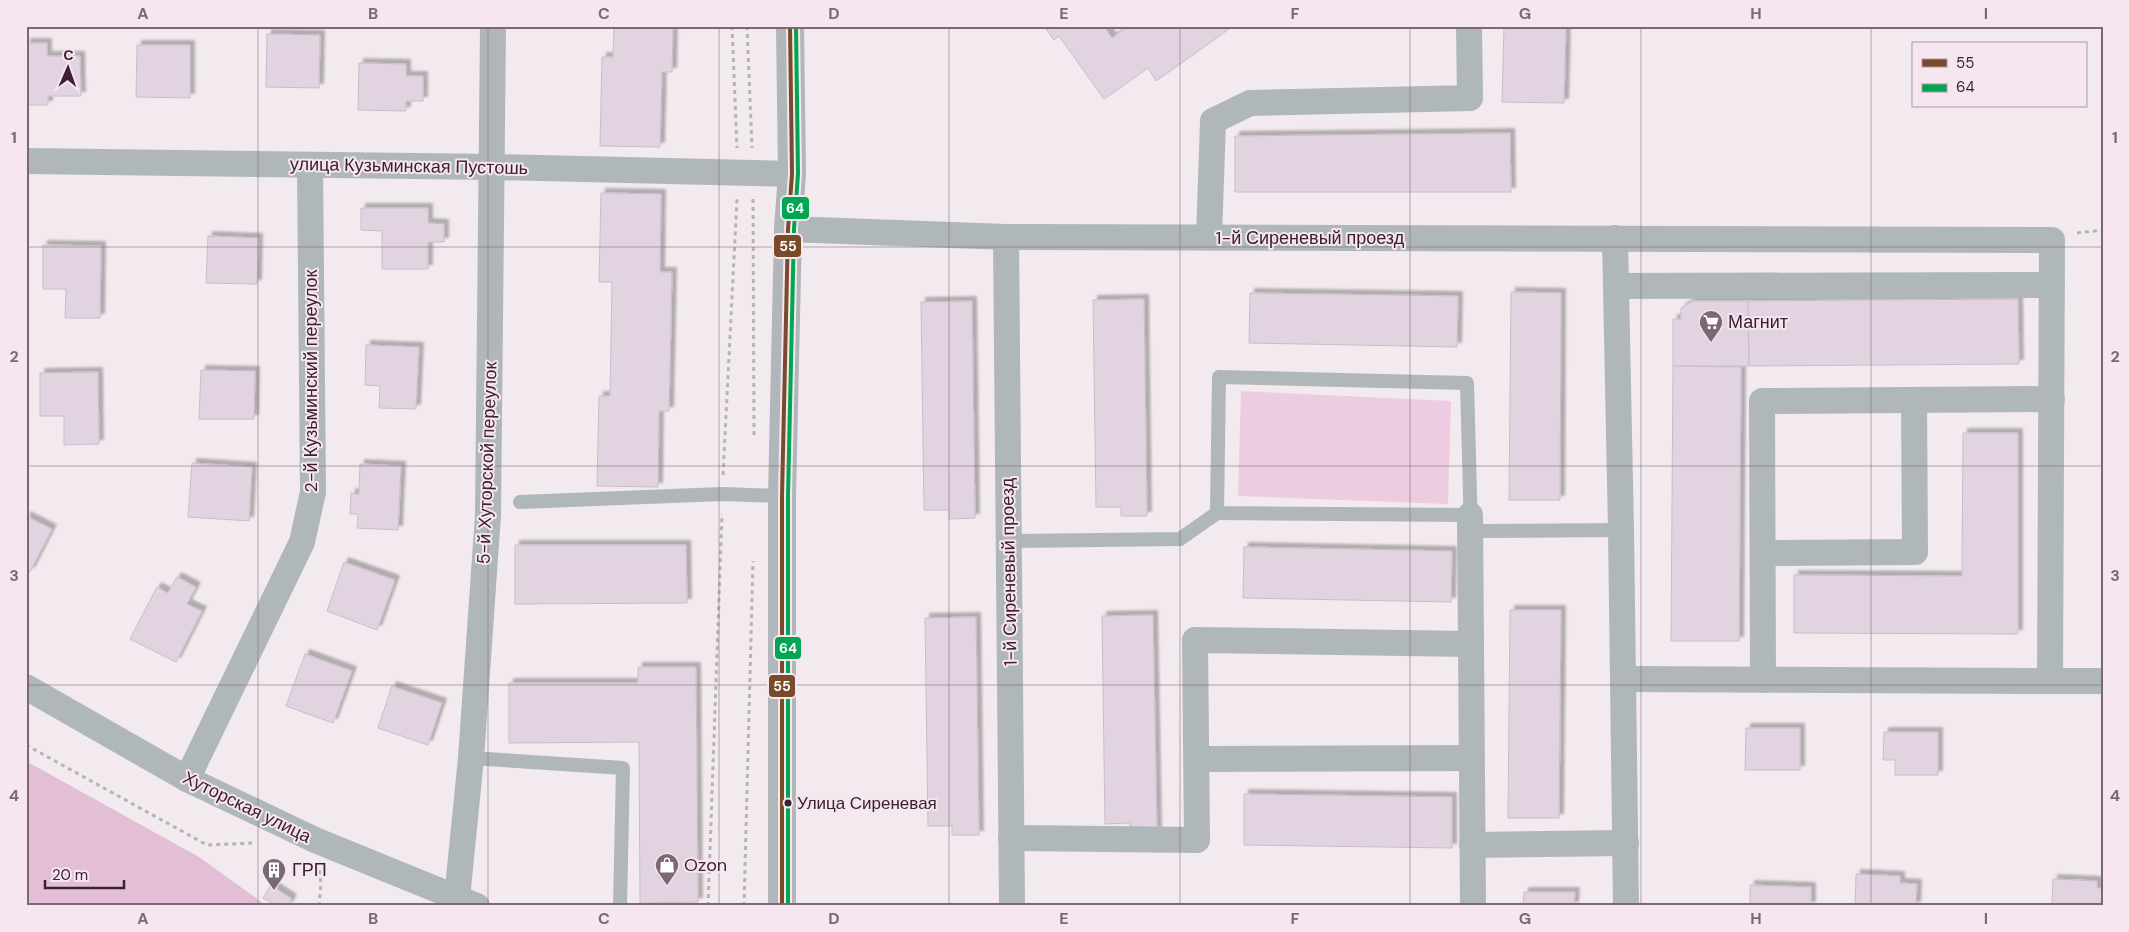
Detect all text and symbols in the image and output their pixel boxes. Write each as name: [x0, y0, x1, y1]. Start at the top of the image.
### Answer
text: A: [137, 3, 149, 24]
text: B: [368, 3, 378, 24]
text: C: [598, 3, 610, 24]
text: D: [828, 3, 840, 24]
text: E: [1059, 3, 1069, 24]
text: F: [1291, 3, 1300, 24]
text: G: [1519, 3, 1531, 24]
text: H: [1750, 3, 1762, 24]
text: I: [1984, 3, 1988, 24]
north arrow: [42, 42, 92, 92]
legend: [1912, 42, 2086, 108]
text: С: [63, 46, 74, 64]
text: 55: [1956, 53, 1974, 73]
text: 64: [1956, 77, 1975, 97]
text: 1: [11, 127, 17, 148]
text: 1: [2112, 127, 2118, 148]
street label: улица Кузьминская Пустошь: [290, 152, 528, 180]
line badge: 64: [781, 196, 810, 220]
text: 64: [786, 199, 804, 217]
street label: 1-й Сиреневый проезд: [1216, 226, 1405, 250]
line badge: 55: [773, 234, 802, 258]
text: 55: [779, 237, 797, 255]
street label: 2-й Кузьминский переулок: [299, 269, 323, 492]
supermarket icon: Магнит: [1698, 309, 1724, 343]
place label: Магнит: [1728, 310, 1788, 334]
text: 2: [9, 346, 19, 367]
text: 2: [2110, 346, 2120, 367]
street label: 5-й Хуторской переулок: [471, 361, 503, 565]
street label: 1-й Сиреневый проезд: [995, 477, 1023, 666]
text: 3: [9, 565, 19, 586]
text: 3: [2110, 565, 2120, 586]
line badge: 64: [774, 636, 802, 660]
text: 64: [779, 639, 797, 657]
line badge: 55: [768, 674, 796, 698]
text: 55: [773, 677, 791, 695]
street label: Хуторская улица: [179, 766, 316, 849]
text: 4: [9, 785, 19, 806]
text: 4: [2110, 785, 2120, 806]
place label: Улица Сиреневая: [797, 792, 937, 814]
marker: Улица Сиреневая: [783, 798, 793, 808]
shop icon: Ozon: [654, 852, 680, 886]
place label: Ozon: [684, 853, 727, 877]
scale bar: [45, 857, 124, 889]
building icon: ГРП: [261, 857, 287, 891]
place label: ГРП: [292, 858, 327, 882]
text: 20 m: [52, 865, 88, 885]
text: A: [137, 908, 149, 929]
text: B: [368, 908, 378, 929]
text: C: [598, 908, 610, 929]
text: D: [828, 908, 840, 929]
text: E: [1059, 908, 1069, 929]
text: F: [1291, 908, 1300, 929]
text: G: [1519, 908, 1531, 929]
text: H: [1750, 908, 1762, 929]
text: I: [1984, 908, 1988, 929]

